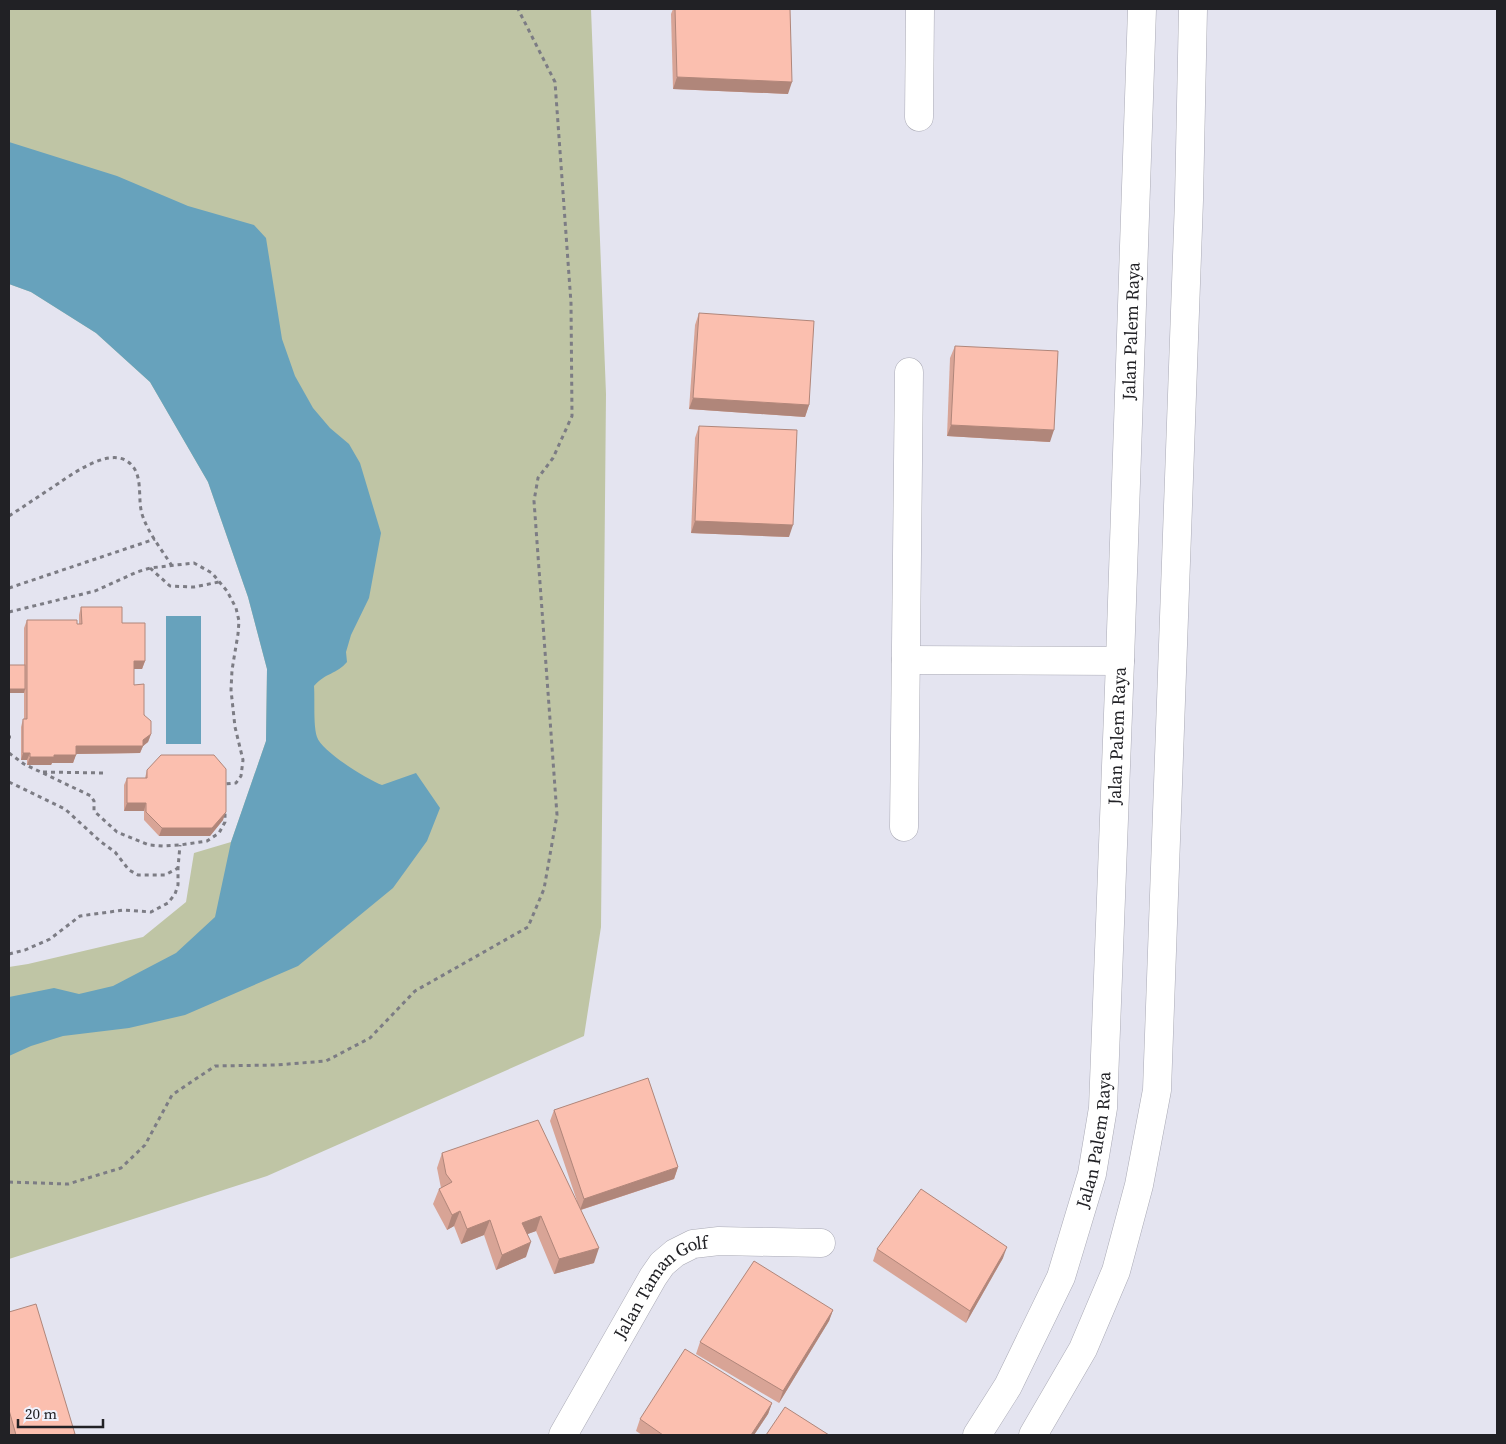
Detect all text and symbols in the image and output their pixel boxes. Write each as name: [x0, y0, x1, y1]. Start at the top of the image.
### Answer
street label: Jalan Palem Raya: [1116, 261, 1145, 402]
street label: Jalan Palem Raya: [1101, 665, 1132, 807]
street label: Jalan Palem Raya: [1069, 1070, 1116, 1212]
street label: Jalan Taman Golf: [607, 1229, 711, 1344]
scale bar: [18, 1396, 102, 1428]
text: 20 m: [25, 1403, 57, 1424]

